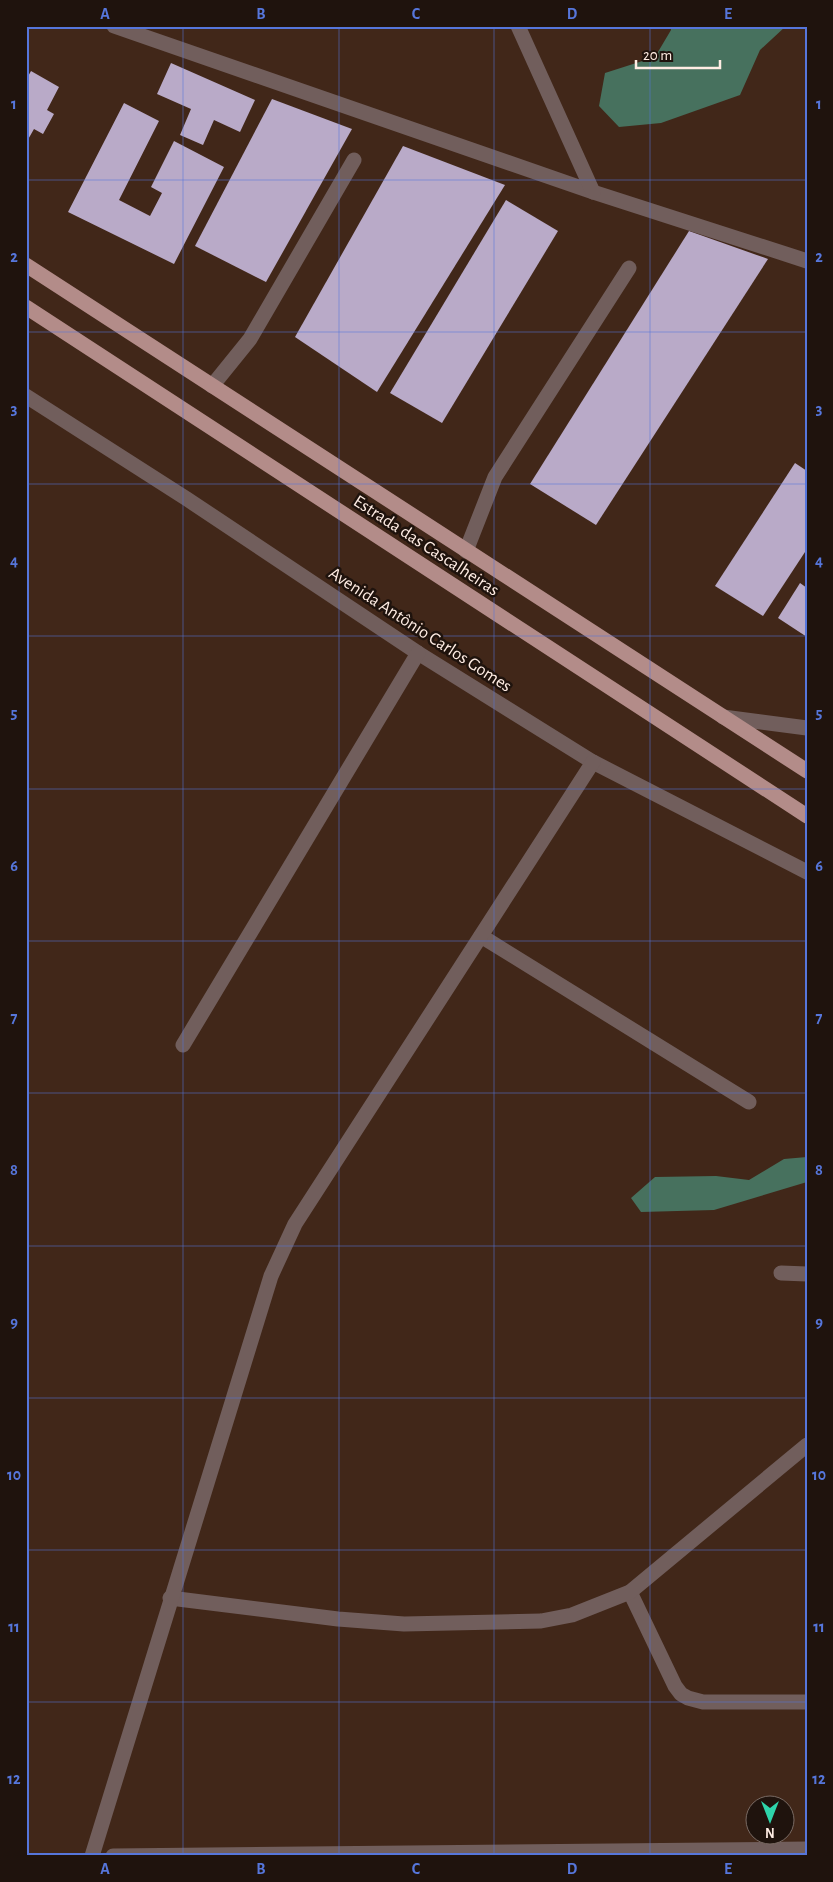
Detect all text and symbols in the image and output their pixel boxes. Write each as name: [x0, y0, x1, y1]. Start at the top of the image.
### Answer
text: A: [100, 6, 110, 22]
text: B: [256, 6, 266, 22]
text: C: [412, 6, 421, 22]
text: D: [567, 6, 578, 22]
text: E: [724, 6, 732, 22]
scale bar: [636, 38, 719, 70]
text: 20 m: [643, 48, 672, 63]
text: 1: [11, 96, 17, 112]
text: 1: [816, 96, 822, 112]
text: 2: [10, 249, 18, 265]
text: 2: [815, 249, 823, 265]
text: 3: [11, 401, 18, 417]
text: 3: [816, 401, 823, 417]
street label: Estrada das Cascalheiras: [350, 492, 502, 600]
text: 4: [10, 553, 18, 569]
text: 4: [815, 553, 823, 569]
street label: Avenida Antônio Carlos Gomes: [325, 564, 515, 696]
text: 5: [11, 705, 18, 721]
text: 5: [816, 705, 823, 721]
text: 6: [10, 858, 18, 874]
text: 6: [815, 858, 823, 874]
text: 7: [11, 1010, 18, 1026]
text: 7: [816, 1010, 823, 1026]
text: 8: [10, 1162, 18, 1178]
text: 8: [815, 1162, 823, 1178]
text: 9: [10, 1314, 18, 1330]
text: 9: [815, 1314, 823, 1330]
text: 10: [7, 1467, 21, 1483]
text: 10: [812, 1467, 826, 1483]
text: 11: [8, 1619, 20, 1635]
text: 11: [813, 1619, 825, 1635]
text: 12: [7, 1771, 21, 1787]
text: 12: [812, 1771, 826, 1787]
north arrow: [746, 1794, 796, 1844]
text: N: [765, 1825, 775, 1839]
text: A: [100, 1861, 110, 1877]
text: B: [256, 1861, 266, 1877]
text: C: [412, 1861, 421, 1877]
text: D: [567, 1861, 578, 1877]
text: E: [724, 1861, 732, 1877]

